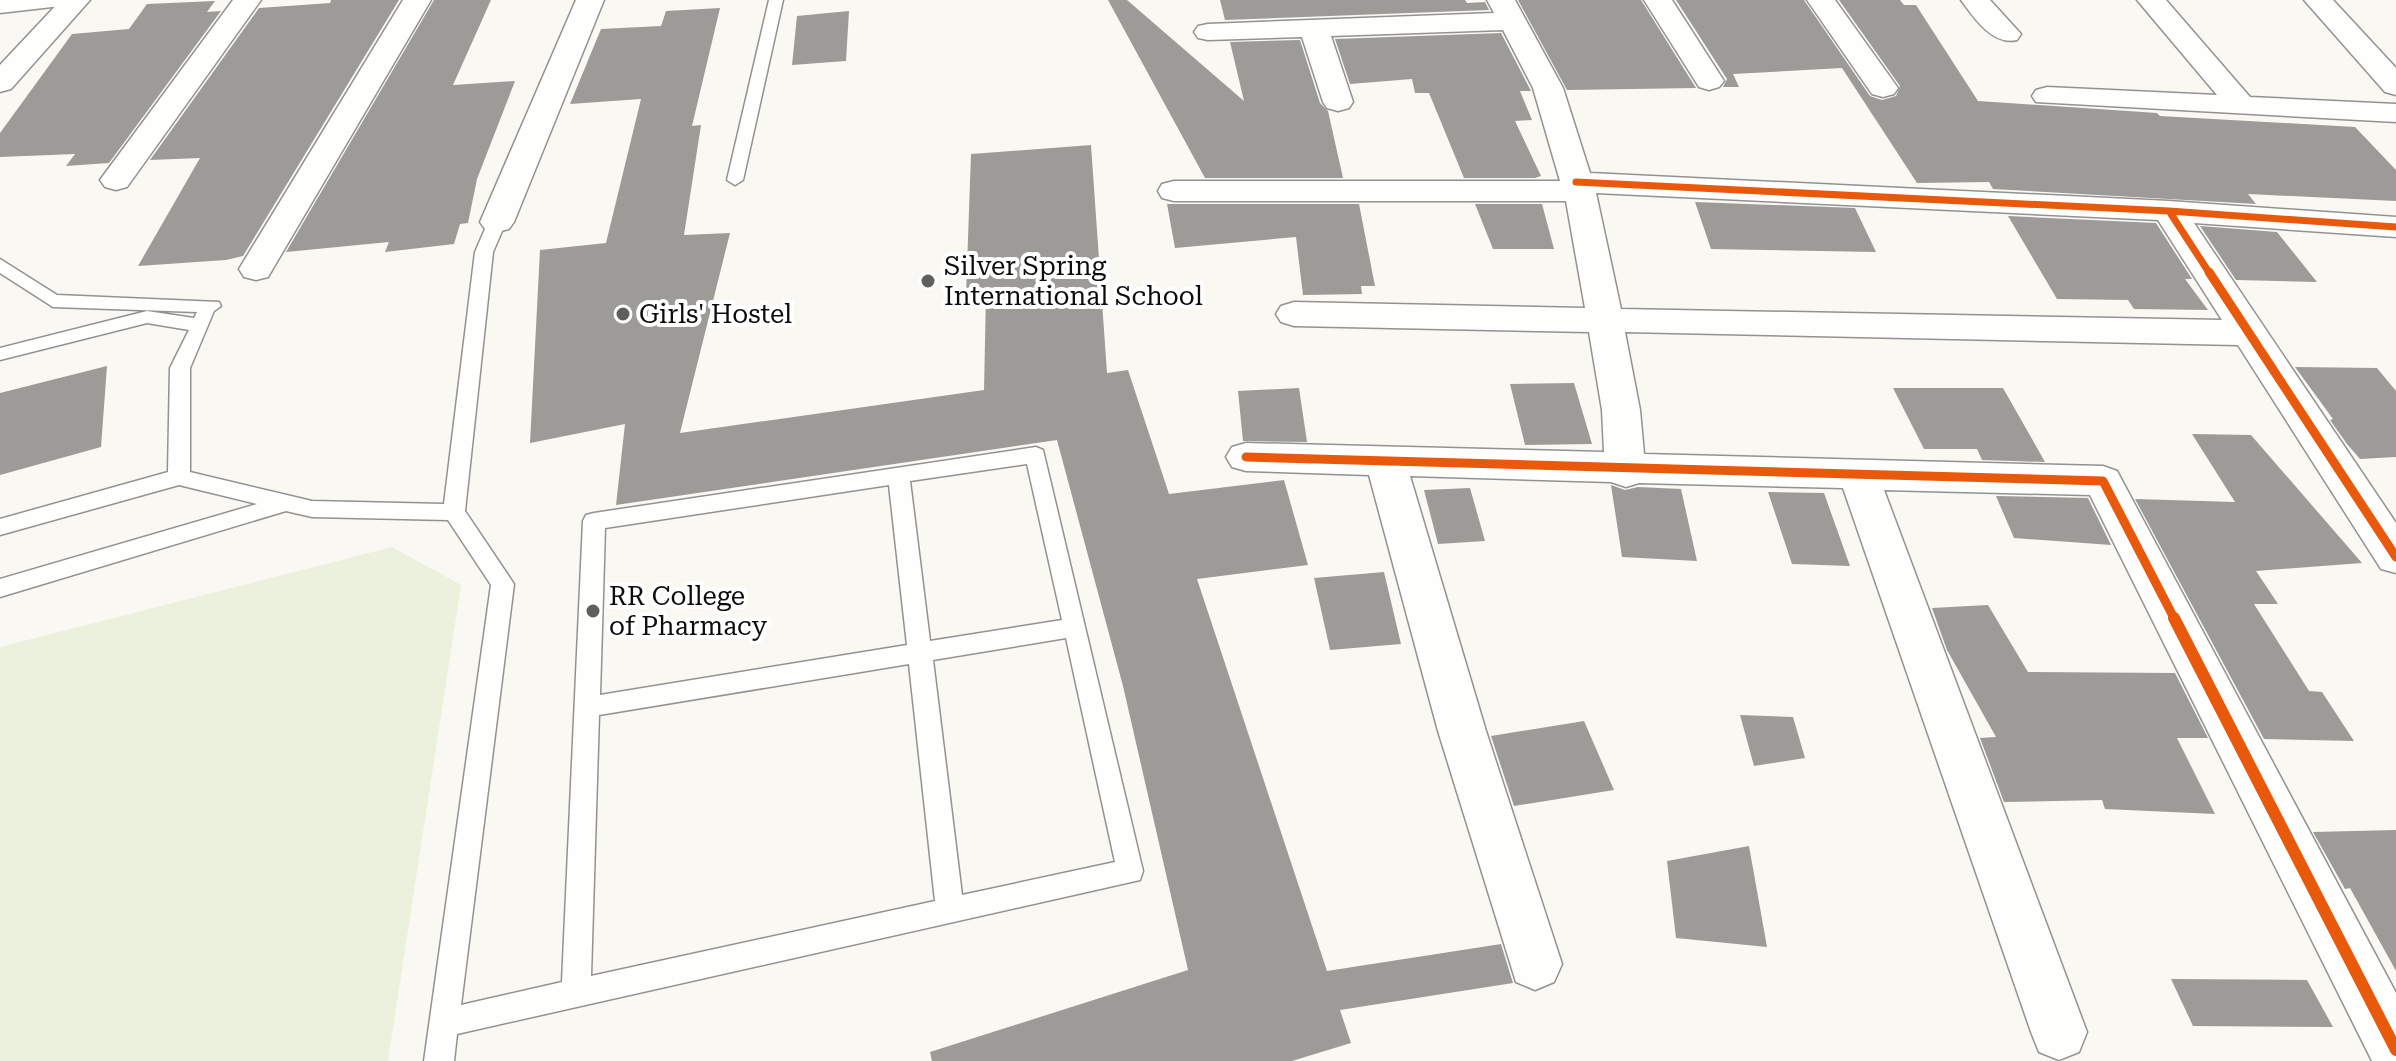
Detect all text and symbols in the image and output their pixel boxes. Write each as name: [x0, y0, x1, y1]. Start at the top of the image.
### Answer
place label: Silver Spring International School: [944, 251, 1203, 311]
marker: Silver Spring International School: [919, 272, 937, 290]
place label: Girls' Hostel: [639, 299, 792, 329]
marker: Girls' Hostel: [614, 305, 632, 323]
place label: RR College of Pharmacy: [609, 581, 768, 641]
marker: RR College of Pharmacy: [584, 602, 602, 620]

